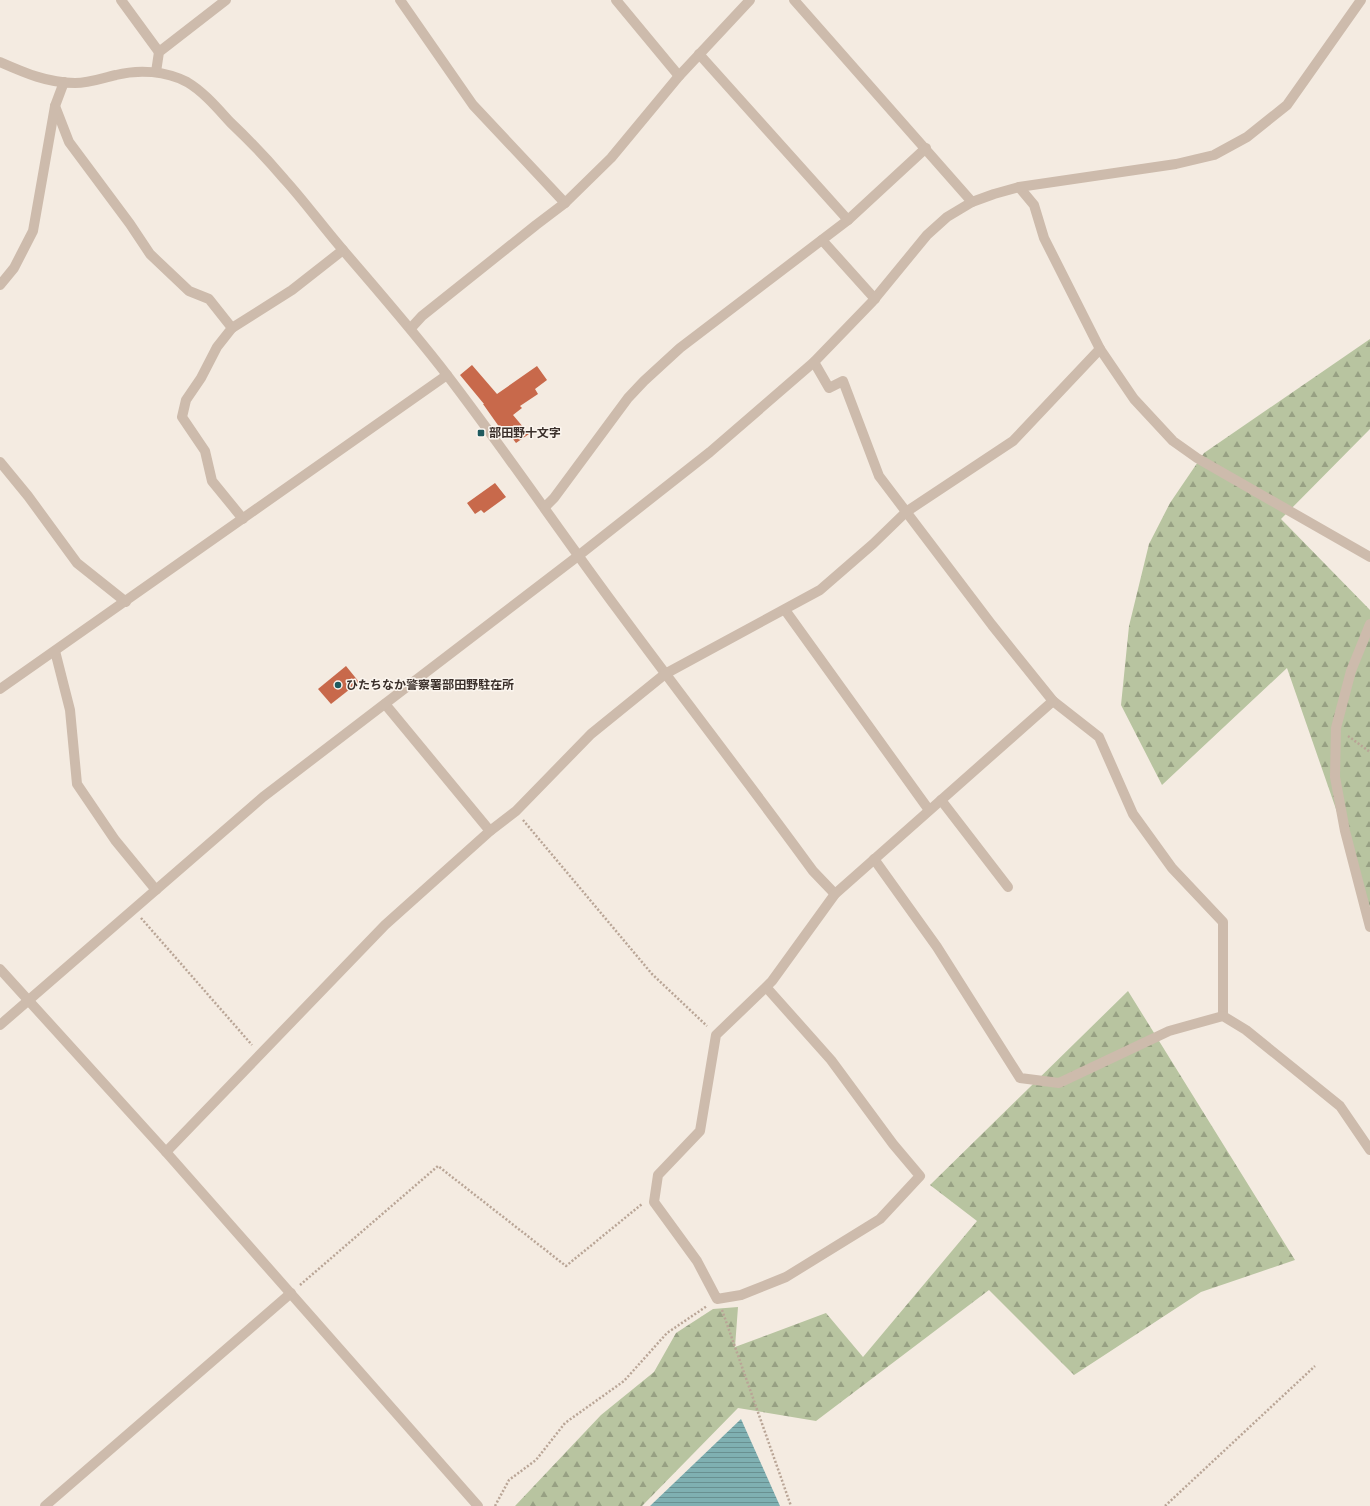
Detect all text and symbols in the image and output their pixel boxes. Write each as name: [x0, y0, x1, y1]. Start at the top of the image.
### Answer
place label: 部田野十文字: [489, 425, 561, 440]
marker: 部田野十文字: [476, 428, 486, 438]
place label: ひたちなか警察署部田野駐在所: [346, 677, 514, 692]
marker: ひたちなか警察署部田野駐在所: [333, 680, 343, 690]

